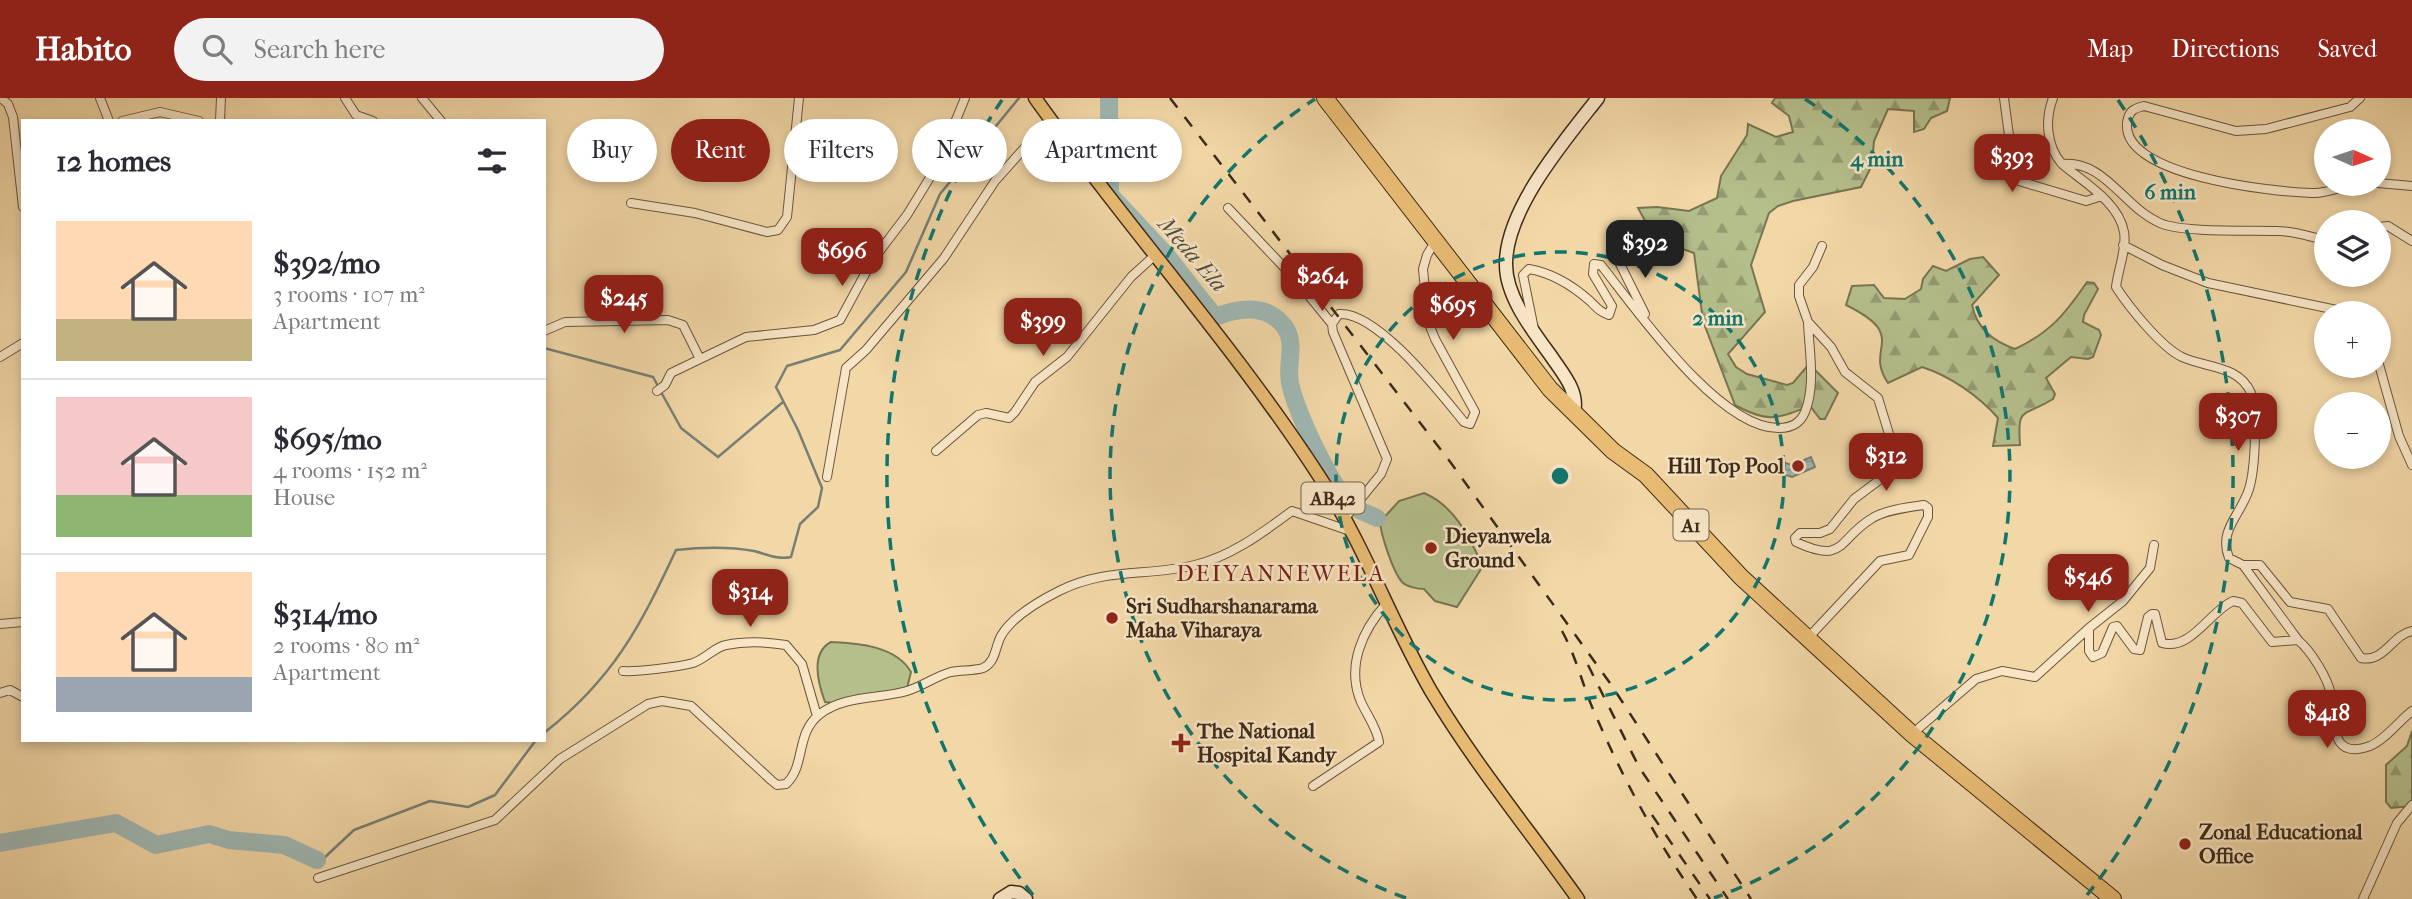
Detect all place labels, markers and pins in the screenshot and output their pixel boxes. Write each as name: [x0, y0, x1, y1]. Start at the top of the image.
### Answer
pin: $393: [1971, 134, 2053, 194]
pin: $392: [1604, 220, 1686, 280]
pin: $696: [801, 228, 883, 288]
pin: $264: [1281, 254, 1363, 313]
pin: $245: [583, 275, 665, 335]
pin: $695: [1412, 282, 1494, 342]
pin: $399: [1002, 299, 1084, 358]
pin: $307: [2197, 394, 2279, 453]
pin: $312: [1845, 434, 1927, 493]
place label: Hill Top Pool: [1667, 454, 1784, 478]
marker: Hill Top Pool: [1790, 458, 1806, 474]
centre of rings: [1548, 464, 1572, 488]
place label: Dieyanwela Ground: [1445, 524, 1552, 572]
marker: Dieyanwela Ground: [1423, 540, 1439, 556]
pin: $546: [2047, 554, 2129, 614]
pin: $314: [709, 570, 791, 629]
place label: Sri Sudharshanarama Maha Viharaya: [1125, 594, 1319, 642]
marker: Sri Sudharshanarama Maha Viharaya: [1104, 610, 1120, 626]
pin: $418: [2286, 690, 2368, 750]
place label: The National Hospital Kandy: [1196, 719, 1338, 767]
marker: The National Hospital Kandy: [1171, 733, 1191, 753]
place label: Zonal Educational Office: [2199, 820, 2363, 868]
marker: Zonal Educational Office: [2177, 836, 2193, 852]

